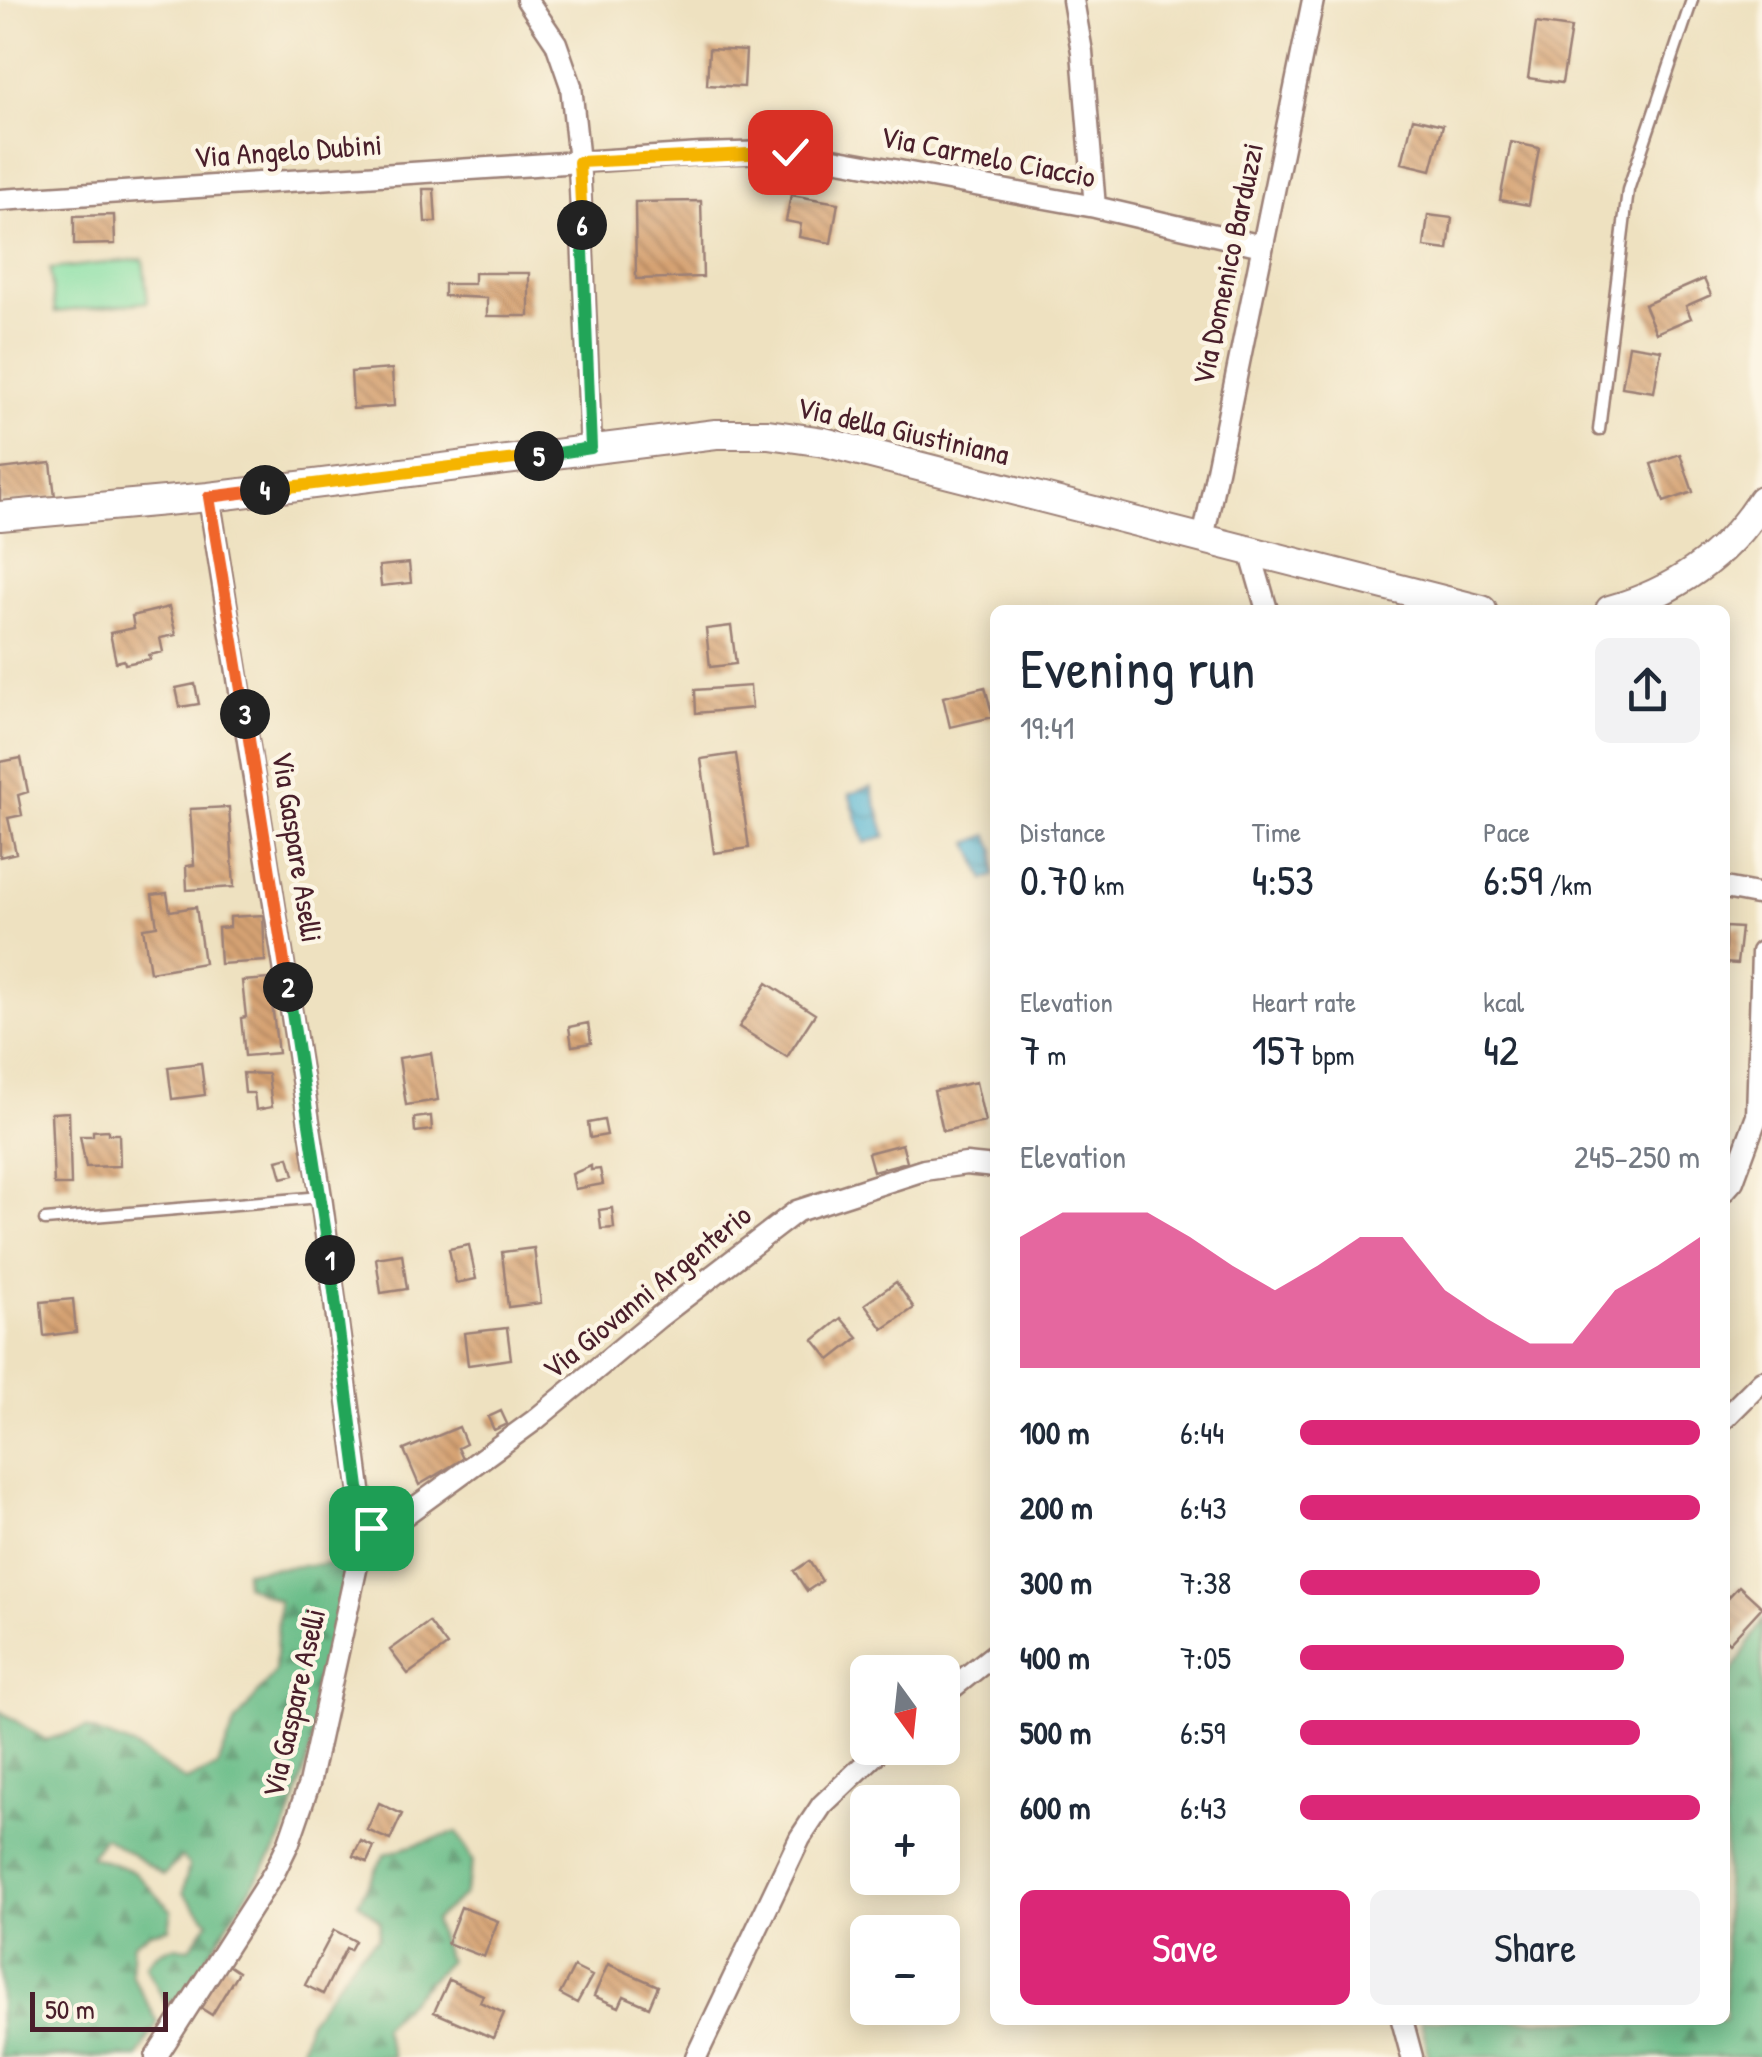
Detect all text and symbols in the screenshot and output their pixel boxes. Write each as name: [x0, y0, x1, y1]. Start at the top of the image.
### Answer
pin: [748, 110, 833, 195]
street label: Via Carmelo Ciaccio: [877, 116, 1099, 196]
street label: Via Angelo Dubini: [193, 123, 383, 177]
icon: check: [763, 125, 818, 180]
street label: Via Domenico Barduzzi: [1182, 139, 1272, 388]
pin: 6: [557, 200, 607, 250]
text: 6: [576, 206, 588, 244]
street label: Via della Giustiniana: [793, 386, 1013, 474]
pin: 5: [514, 431, 564, 481]
text: 5: [533, 437, 545, 475]
pin: 4: [240, 465, 290, 515]
text: 4: [260, 471, 270, 509]
text: Evening run: [1020, 631, 1255, 705]
button: share: [1595, 638, 1700, 743]
pin: 3: [220, 689, 270, 739]
text: 3: [239, 695, 251, 733]
text: 19:41: [1020, 706, 1074, 749]
street label: Via Gaspare Aselli: [263, 749, 333, 945]
text: Distance: [1020, 813, 1106, 851]
text: Time: [1252, 813, 1301, 851]
text: Pace: [1483, 813, 1530, 851]
text: 0.70: [1020, 851, 1087, 908]
text: 4:53: [1252, 851, 1314, 908]
text: 6:59: [1483, 851, 1543, 908]
text: km: [1087, 866, 1125, 904]
text: /km: [1543, 866, 1592, 904]
pin: 2: [263, 962, 313, 1012]
text: 2: [281, 968, 295, 1006]
text: Elevation: [1020, 983, 1113, 1021]
text: Heart rate: [1252, 983, 1356, 1021]
text: kcal: [1483, 983, 1524, 1021]
text: 7: [1020, 1021, 1041, 1078]
text: 157: [1252, 1021, 1305, 1078]
text: 42: [1483, 1021, 1519, 1078]
text: m: [1041, 1036, 1066, 1074]
text: bpm: [1305, 1036, 1354, 1074]
text: Elevation: [1020, 1135, 1126, 1178]
text: 245–250 m: [1574, 1135, 1700, 1178]
street label: Via Giovanni Argenterio: [534, 1195, 759, 1388]
pin: 1: [305, 1235, 355, 1285]
text: 1: [325, 1241, 335, 1279]
text: 100 m: [1020, 1411, 1089, 1454]
text: 6:44: [1180, 1411, 1224, 1454]
pin: [329, 1486, 414, 1571]
text: 200 m: [1020, 1486, 1093, 1529]
text: 6:43: [1180, 1486, 1227, 1529]
icon: arrive: [344, 1501, 399, 1556]
text: 300 m: [1020, 1561, 1092, 1604]
text: 7:38: [1180, 1561, 1231, 1604]
street label: Via Gaspare Aselli: [252, 1604, 334, 1801]
text: 400 m: [1020, 1636, 1090, 1679]
text: 7:05: [1180, 1636, 1231, 1679]
north arrow: [850, 1655, 960, 1765]
map controls: [850, 1655, 960, 2025]
text: 500 m: [1020, 1711, 1091, 1754]
text: 6:59: [1180, 1711, 1225, 1754]
button: +: [850, 1785, 960, 1895]
text: 600 m: [1020, 1786, 1091, 1829]
text: 6:43: [1180, 1786, 1227, 1829]
button: Save: [1020, 1890, 1350, 2005]
button: Share: [1370, 1890, 1700, 2005]
button: −: [850, 1915, 960, 2025]
scale bar: [30, 1987, 168, 2032]
text: 50 m: [45, 1990, 95, 2028]

